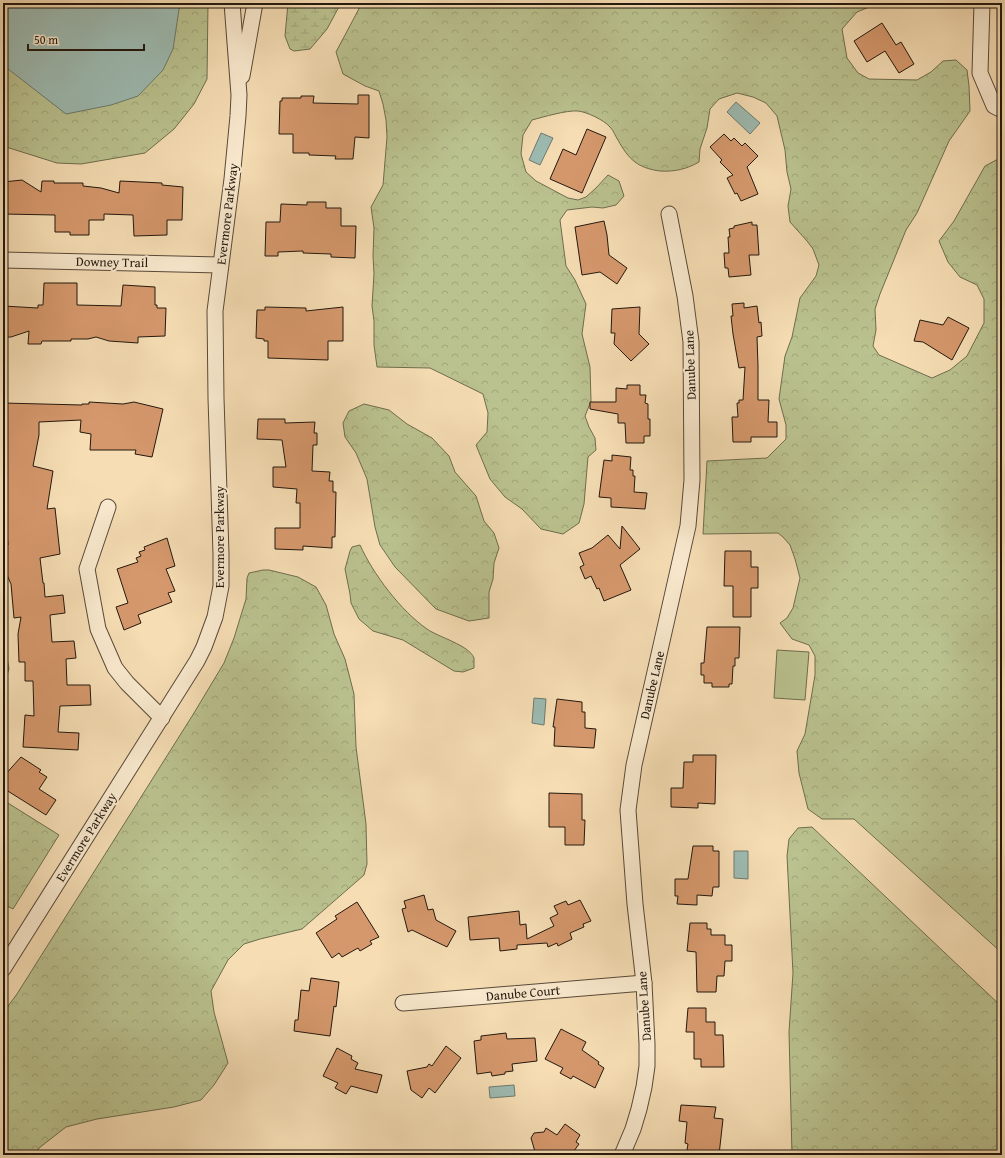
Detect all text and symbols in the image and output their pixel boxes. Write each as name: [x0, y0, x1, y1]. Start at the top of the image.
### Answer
scale bar: [28, 26, 144, 52]
text: 50 m: [34, 31, 58, 48]
street label: Evermore Parkway: [211, 162, 243, 266]
street label: Downey Trail: [76, 252, 149, 272]
street label: Danube Lane: [679, 330, 701, 400]
street label: Evermore Parkway: [210, 485, 229, 588]
street label: Danube Lane: [635, 649, 669, 721]
street label: Evermore Parkway: [51, 788, 121, 885]
street label: Danube Lane: [632, 970, 656, 1042]
street label: Danube Court: [485, 980, 561, 1006]

